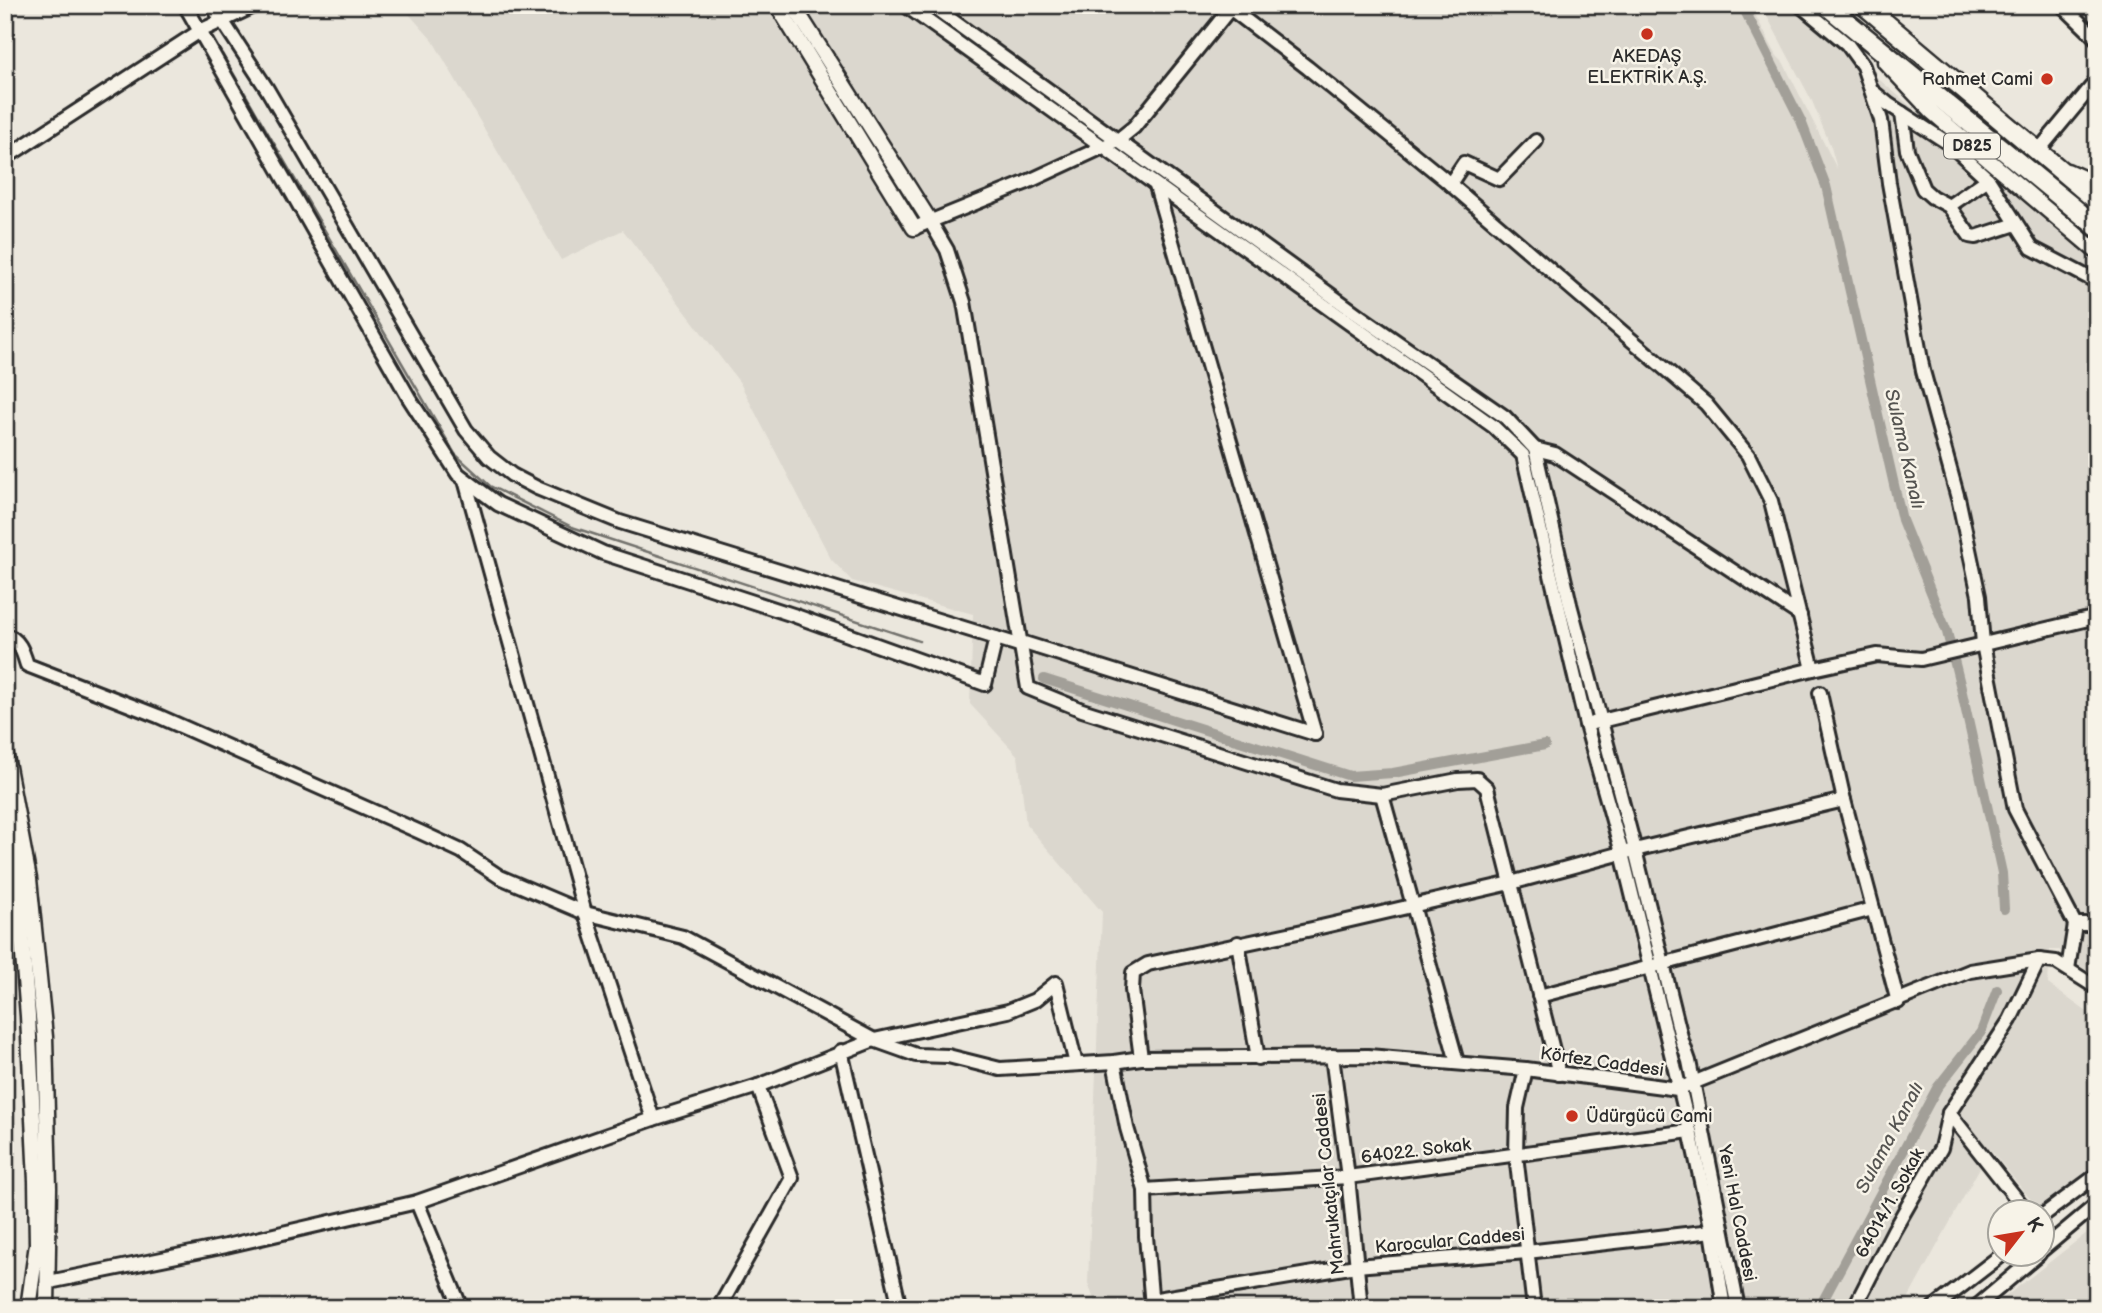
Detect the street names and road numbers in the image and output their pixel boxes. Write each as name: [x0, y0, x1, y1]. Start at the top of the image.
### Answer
road number: D825: [1944, 134, 2000, 158]
street label: Körfez Caddesi: [1539, 1043, 1665, 1081]
street label: Mahrukatçılar Caddesi: [1309, 1092, 1349, 1276]
street label: 64022. Sokak: [1360, 1134, 1472, 1168]
street label: Yeni Hal Caddesi: [1713, 1142, 1761, 1283]
street label: 64014/1. Sokak: [1851, 1144, 1929, 1262]
street label: Karocular Caddesi: [1374, 1224, 1526, 1258]

